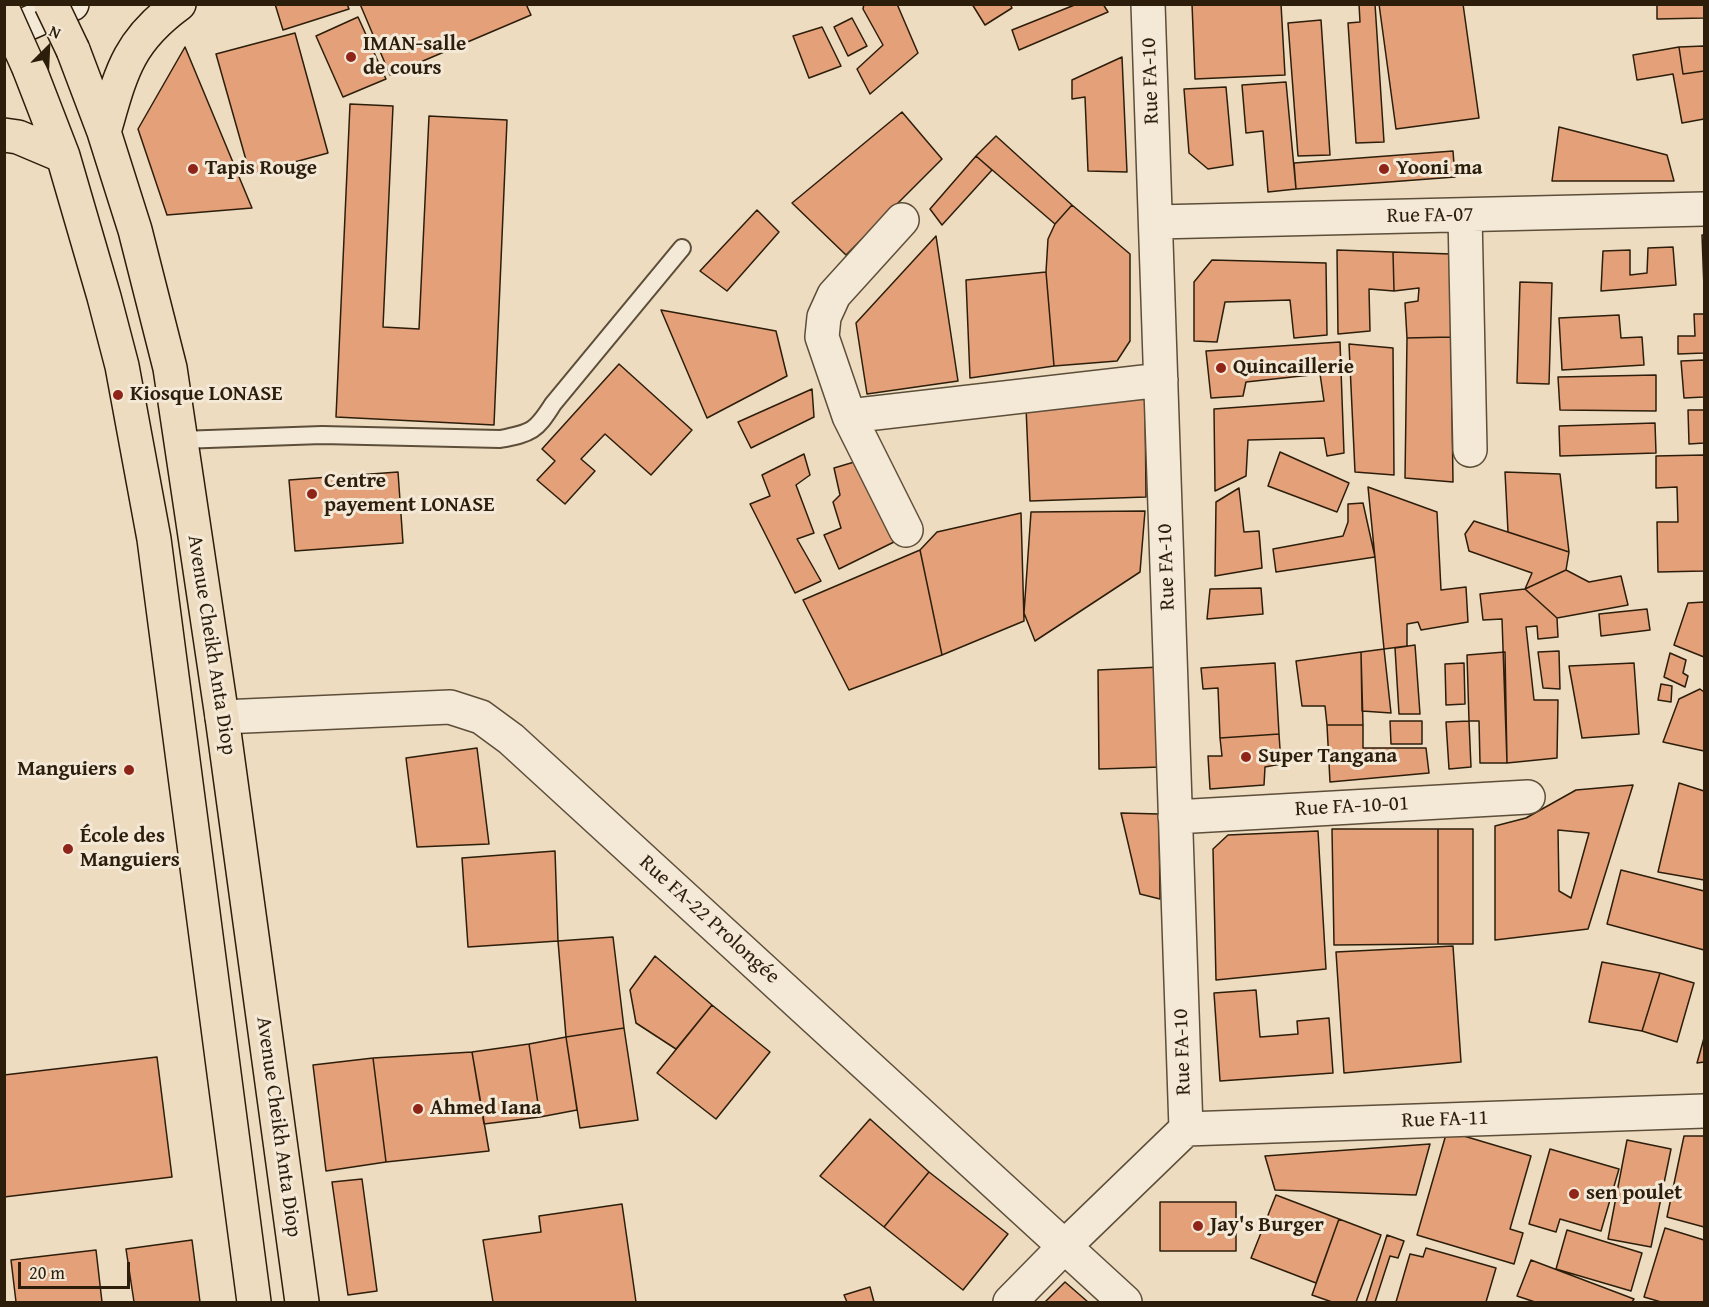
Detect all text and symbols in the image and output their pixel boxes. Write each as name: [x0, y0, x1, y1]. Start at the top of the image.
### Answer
north arrow: [18, 18, 78, 78]
text: N: [46, 18, 65, 45]
place label: IMAN-salle de cours: [363, 32, 466, 82]
street label: Rue FA-10: [1137, 37, 1165, 125]
marker: IMAN-salle de cours: [344, 50, 358, 64]
place label: Tapis Rouge: [205, 156, 317, 182]
place label: Yooni ma: [1396, 156, 1482, 182]
marker: Tapis Rouge: [186, 162, 200, 176]
marker: Yooni ma: [1377, 162, 1391, 176]
street label: Rue FA-07: [1386, 203, 1474, 229]
place label: Quincaillerie: [1233, 355, 1354, 381]
marker: Quincaillerie: [1214, 361, 1228, 375]
place label: Kiosque LONASE: [130, 382, 283, 408]
marker: Kiosque LONASE: [111, 388, 125, 402]
place label: Centre payement LONASE: [324, 469, 495, 519]
marker: Centre payement LONASE: [305, 487, 319, 501]
street label: Rue FA-10: [1153, 523, 1181, 611]
street label: Avenue Cheikh Anta Diop: [181, 533, 241, 757]
place label: Super Tangana: [1258, 744, 1397, 770]
marker: Super Tangana: [1239, 750, 1253, 764]
place label: Manguiers: [17, 757, 117, 783]
marker: Manguiers: [122, 763, 136, 777]
street label: Rue FA-10-01: [1294, 791, 1410, 823]
place label: École des Manguiers: [80, 824, 180, 874]
marker: École des Manguiers: [61, 842, 75, 856]
street label: Rue FA-22 Prolongée: [634, 850, 784, 990]
street label: Rue FA-10: [1169, 1008, 1197, 1096]
street label: Avenue Cheikh Anta Diop: [250, 1015, 306, 1239]
place label: Ahmed Iana: [430, 1096, 542, 1122]
marker: Ahmed Iana: [411, 1102, 425, 1116]
street label: Rue FA-11: [1401, 1106, 1489, 1134]
place label: sen poulet: [1586, 1181, 1682, 1207]
marker: sen poulet: [1567, 1187, 1581, 1201]
place label: Jay's Burger: [1210, 1213, 1324, 1239]
marker: Jay's Burger: [1191, 1219, 1205, 1233]
scale bar: [21, 1250, 134, 1288]
text: 20 m: [29, 1259, 65, 1286]

